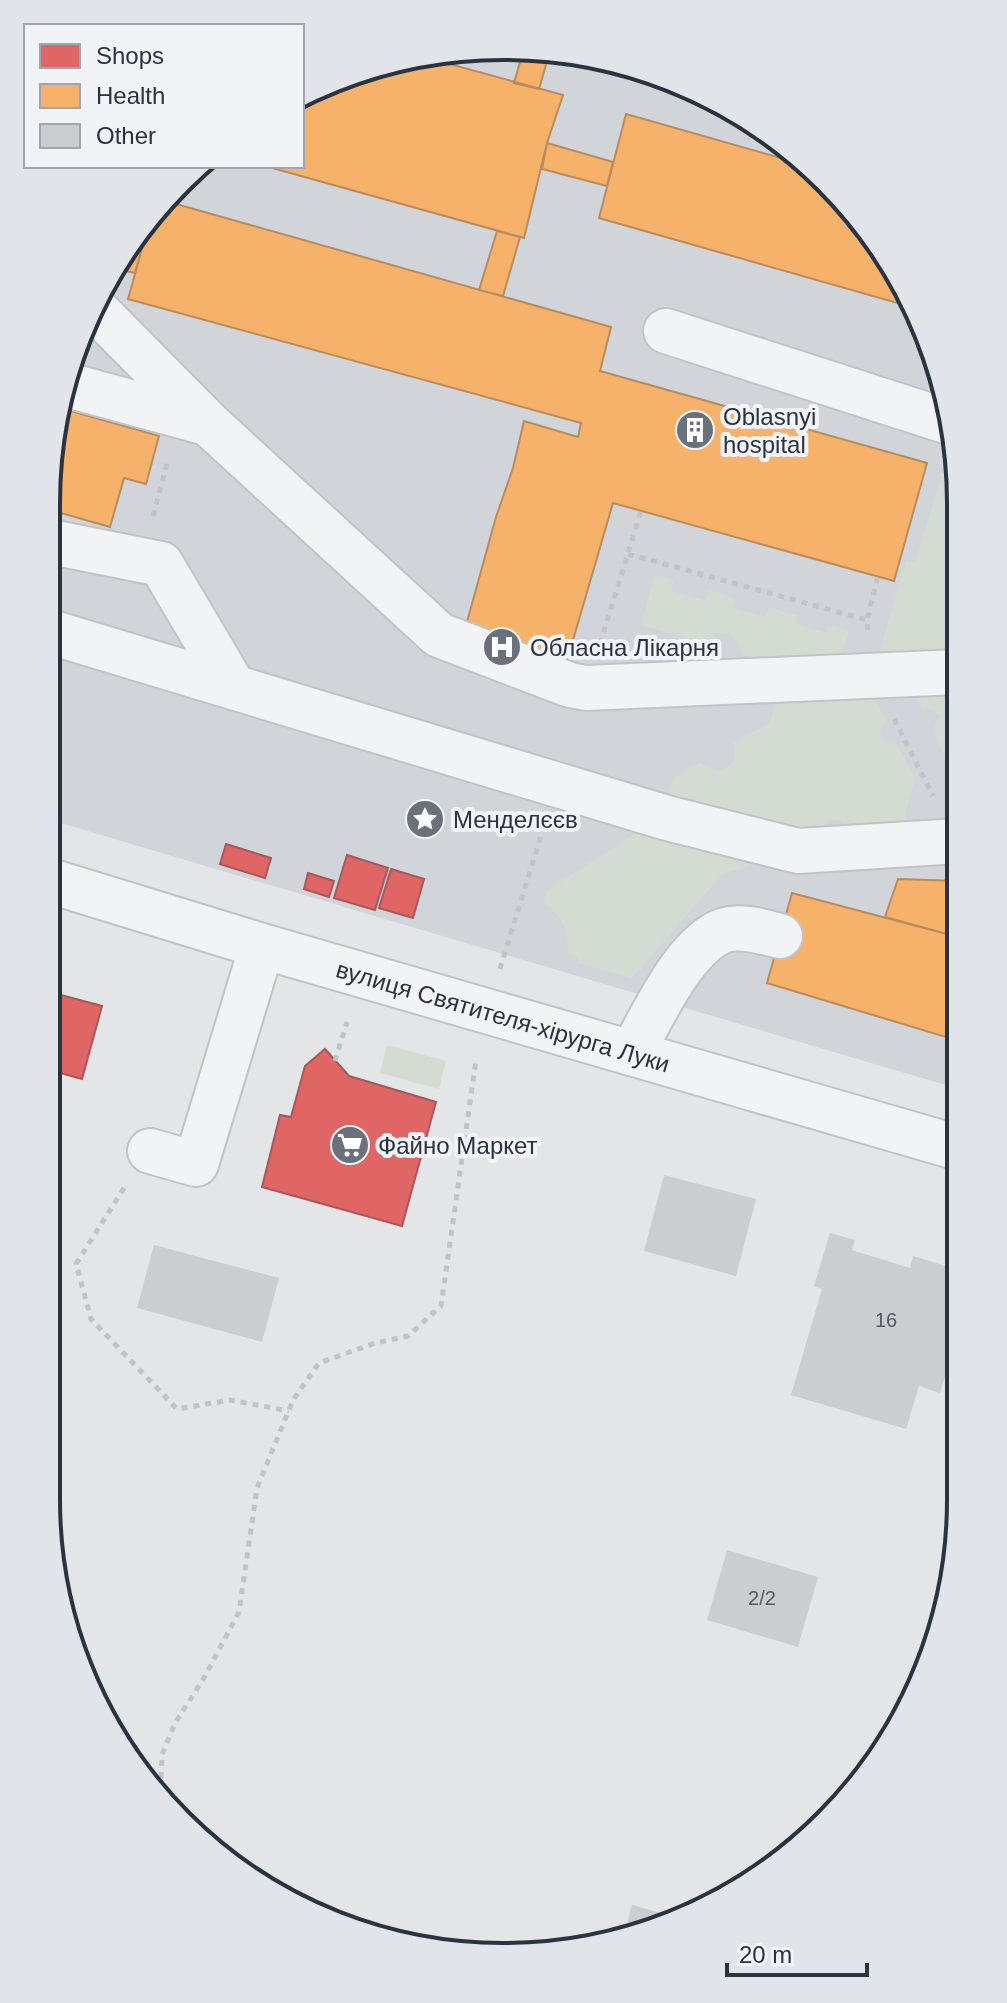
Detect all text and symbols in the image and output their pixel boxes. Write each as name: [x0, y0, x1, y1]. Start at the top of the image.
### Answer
legend: [24, 24, 304, 168]
text: Shops: [96, 42, 164, 69]
text: Health: [96, 82, 165, 109]
text: Other: [96, 122, 156, 149]
place label: Oblasnyi hospital: [723, 403, 816, 458]
building icon: Oblasnyi hospital: [674, 409, 716, 451]
hospital icon: Обласна Лікарня: [481, 626, 523, 668]
place label: Обласна Лікарня: [530, 634, 719, 661]
place icon: Менделєєв: [404, 798, 446, 840]
place label: Менделєєв: [453, 806, 578, 833]
street label: вулиця Святителя-хірурга Луки: [333, 955, 673, 1077]
supermarket icon: Файно Маркет: [329, 1124, 371, 1166]
place label: Файно Маркет: [378, 1132, 538, 1159]
house number: 16: [875, 1309, 897, 1331]
house number: 2/2: [748, 1587, 776, 1609]
scale bar: [727, 1927, 867, 1977]
text: 20 m: [739, 1941, 792, 1968]

